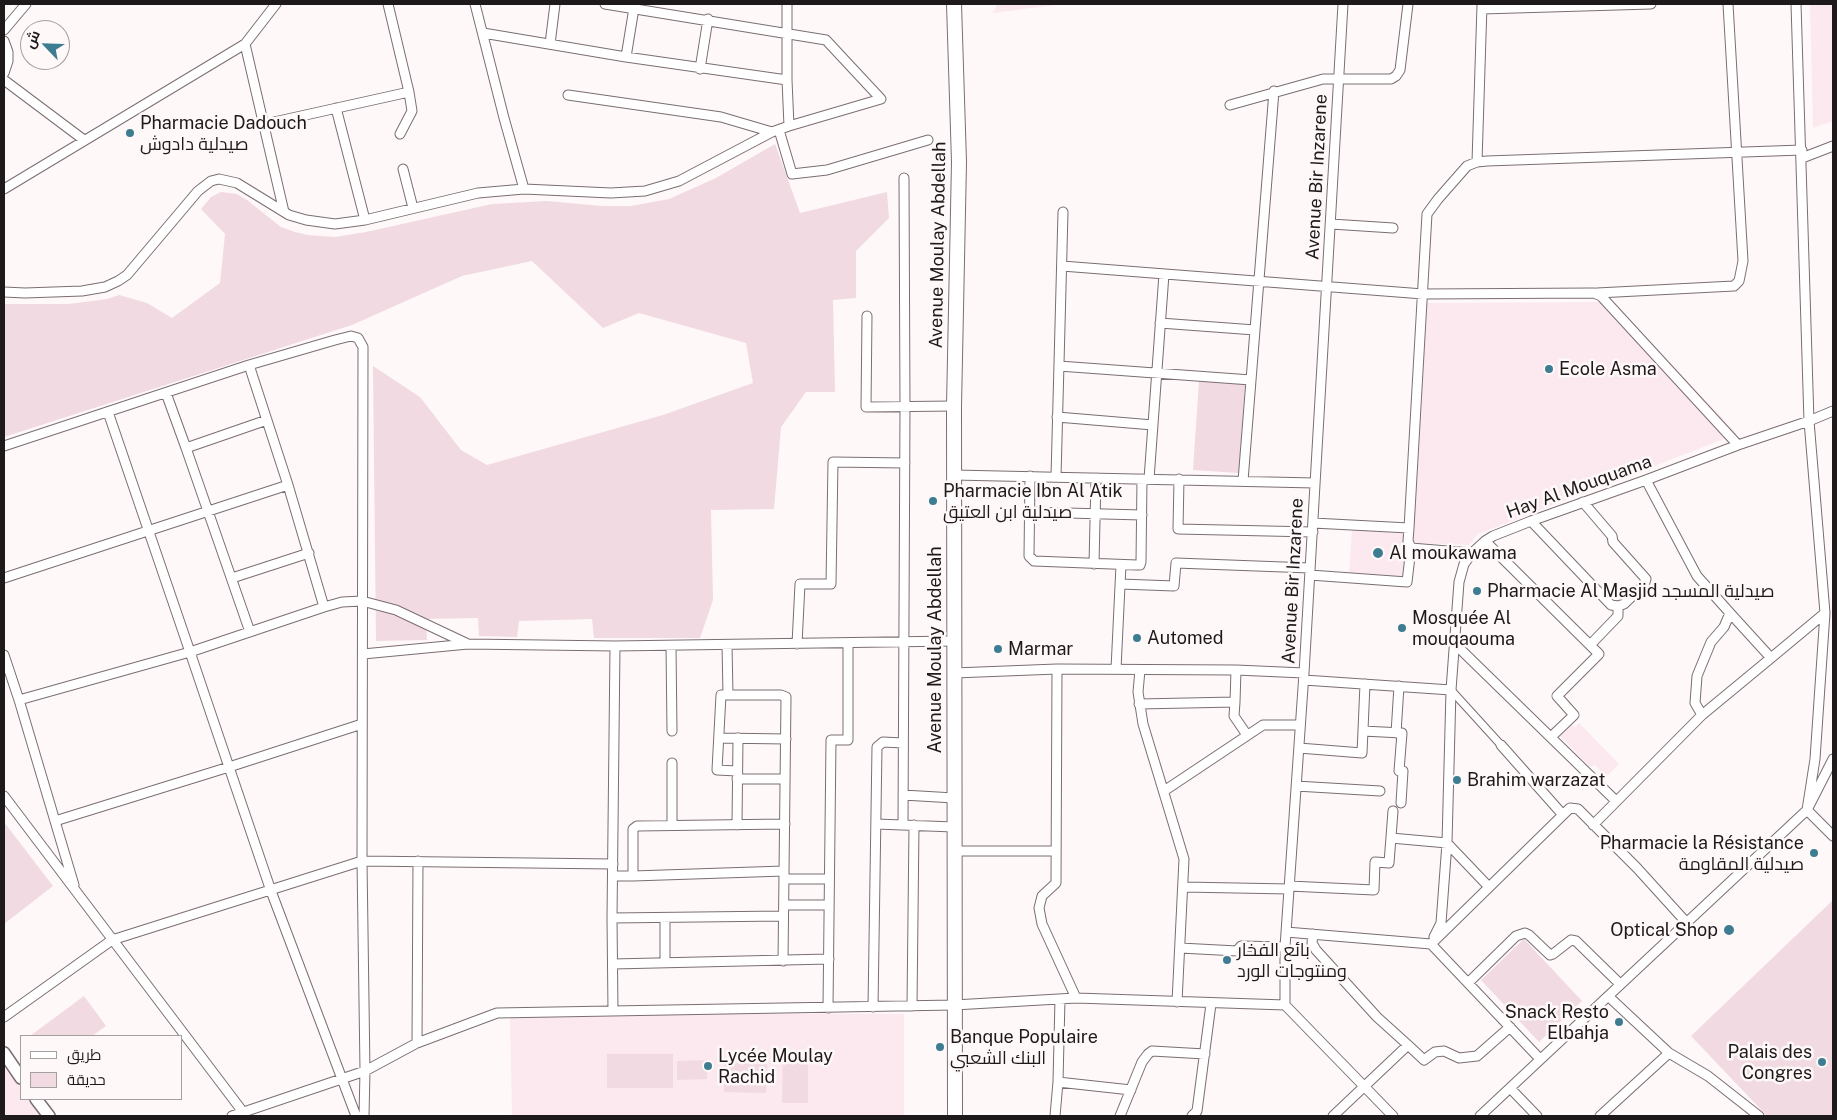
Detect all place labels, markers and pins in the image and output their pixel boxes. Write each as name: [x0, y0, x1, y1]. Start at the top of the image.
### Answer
place label: Pharmacie Dadouch صيدلية دادوش: [140, 112, 307, 154]
marker: Pharmacie Dadouch صيدلية دادوش: [124, 127, 136, 139]
place label: Ecole Asma: [1559, 358, 1657, 380]
marker: Ecole Asma: [1543, 363, 1555, 375]
place label: Pharmacie Ibn Al Atik صيدلية ابن العتيق: [943, 480, 1123, 522]
marker: Pharmacie Ibn Al Atik صيدلية ابن العتيق: [927, 495, 939, 507]
place label: Al moukawama: [1389, 542, 1517, 564]
marker: Al moukawama: [1371, 546, 1385, 560]
place label: Pharmacie Al Masjid صيدلية المسجد: [1487, 580, 1774, 602]
marker: Pharmacie Al Masjid صيدلية المسجد: [1471, 585, 1483, 597]
place label: Mosquée Al mouqaouma: [1412, 607, 1515, 650]
marker: Mosquée Al mouqaouma: [1396, 622, 1408, 634]
place label: Automed: [1147, 627, 1224, 649]
marker: Automed: [1131, 632, 1143, 644]
place label: Marmar: [1008, 638, 1073, 660]
marker: Marmar: [992, 643, 1004, 655]
place label: Brahim warzazat: [1467, 769, 1606, 791]
marker: Brahim warzazat: [1451, 774, 1463, 786]
place label: Pharmacie la Résistance صيدلية المقاومة: [1600, 832, 1804, 874]
marker: Pharmacie la Résistance صيدلية المقاومة: [1808, 847, 1820, 859]
place label: Optical Shop: [1610, 919, 1718, 941]
marker: Optical Shop: [1722, 923, 1736, 937]
place label: بائع الفخار ومنتوجات الورد: [1237, 939, 1347, 982]
marker: بائع الفخار ومنتوجات الورد: [1221, 954, 1233, 966]
place label: Snack Resto Elbahja: [1505, 1001, 1609, 1044]
marker: Snack Resto Elbahja: [1613, 1016, 1625, 1028]
place label: Banque Populaire البنك الشعبي: [950, 1026, 1098, 1068]
marker: Banque Populaire البنك الشعبي: [934, 1041, 946, 1053]
place label: Palais des Congres: [1728, 1041, 1812, 1084]
place label: Lycée Moulay Rachid: [718, 1045, 833, 1088]
marker: Palais des Congres: [1816, 1056, 1828, 1068]
marker: Lycée Moulay Rachid: [702, 1060, 714, 1072]

